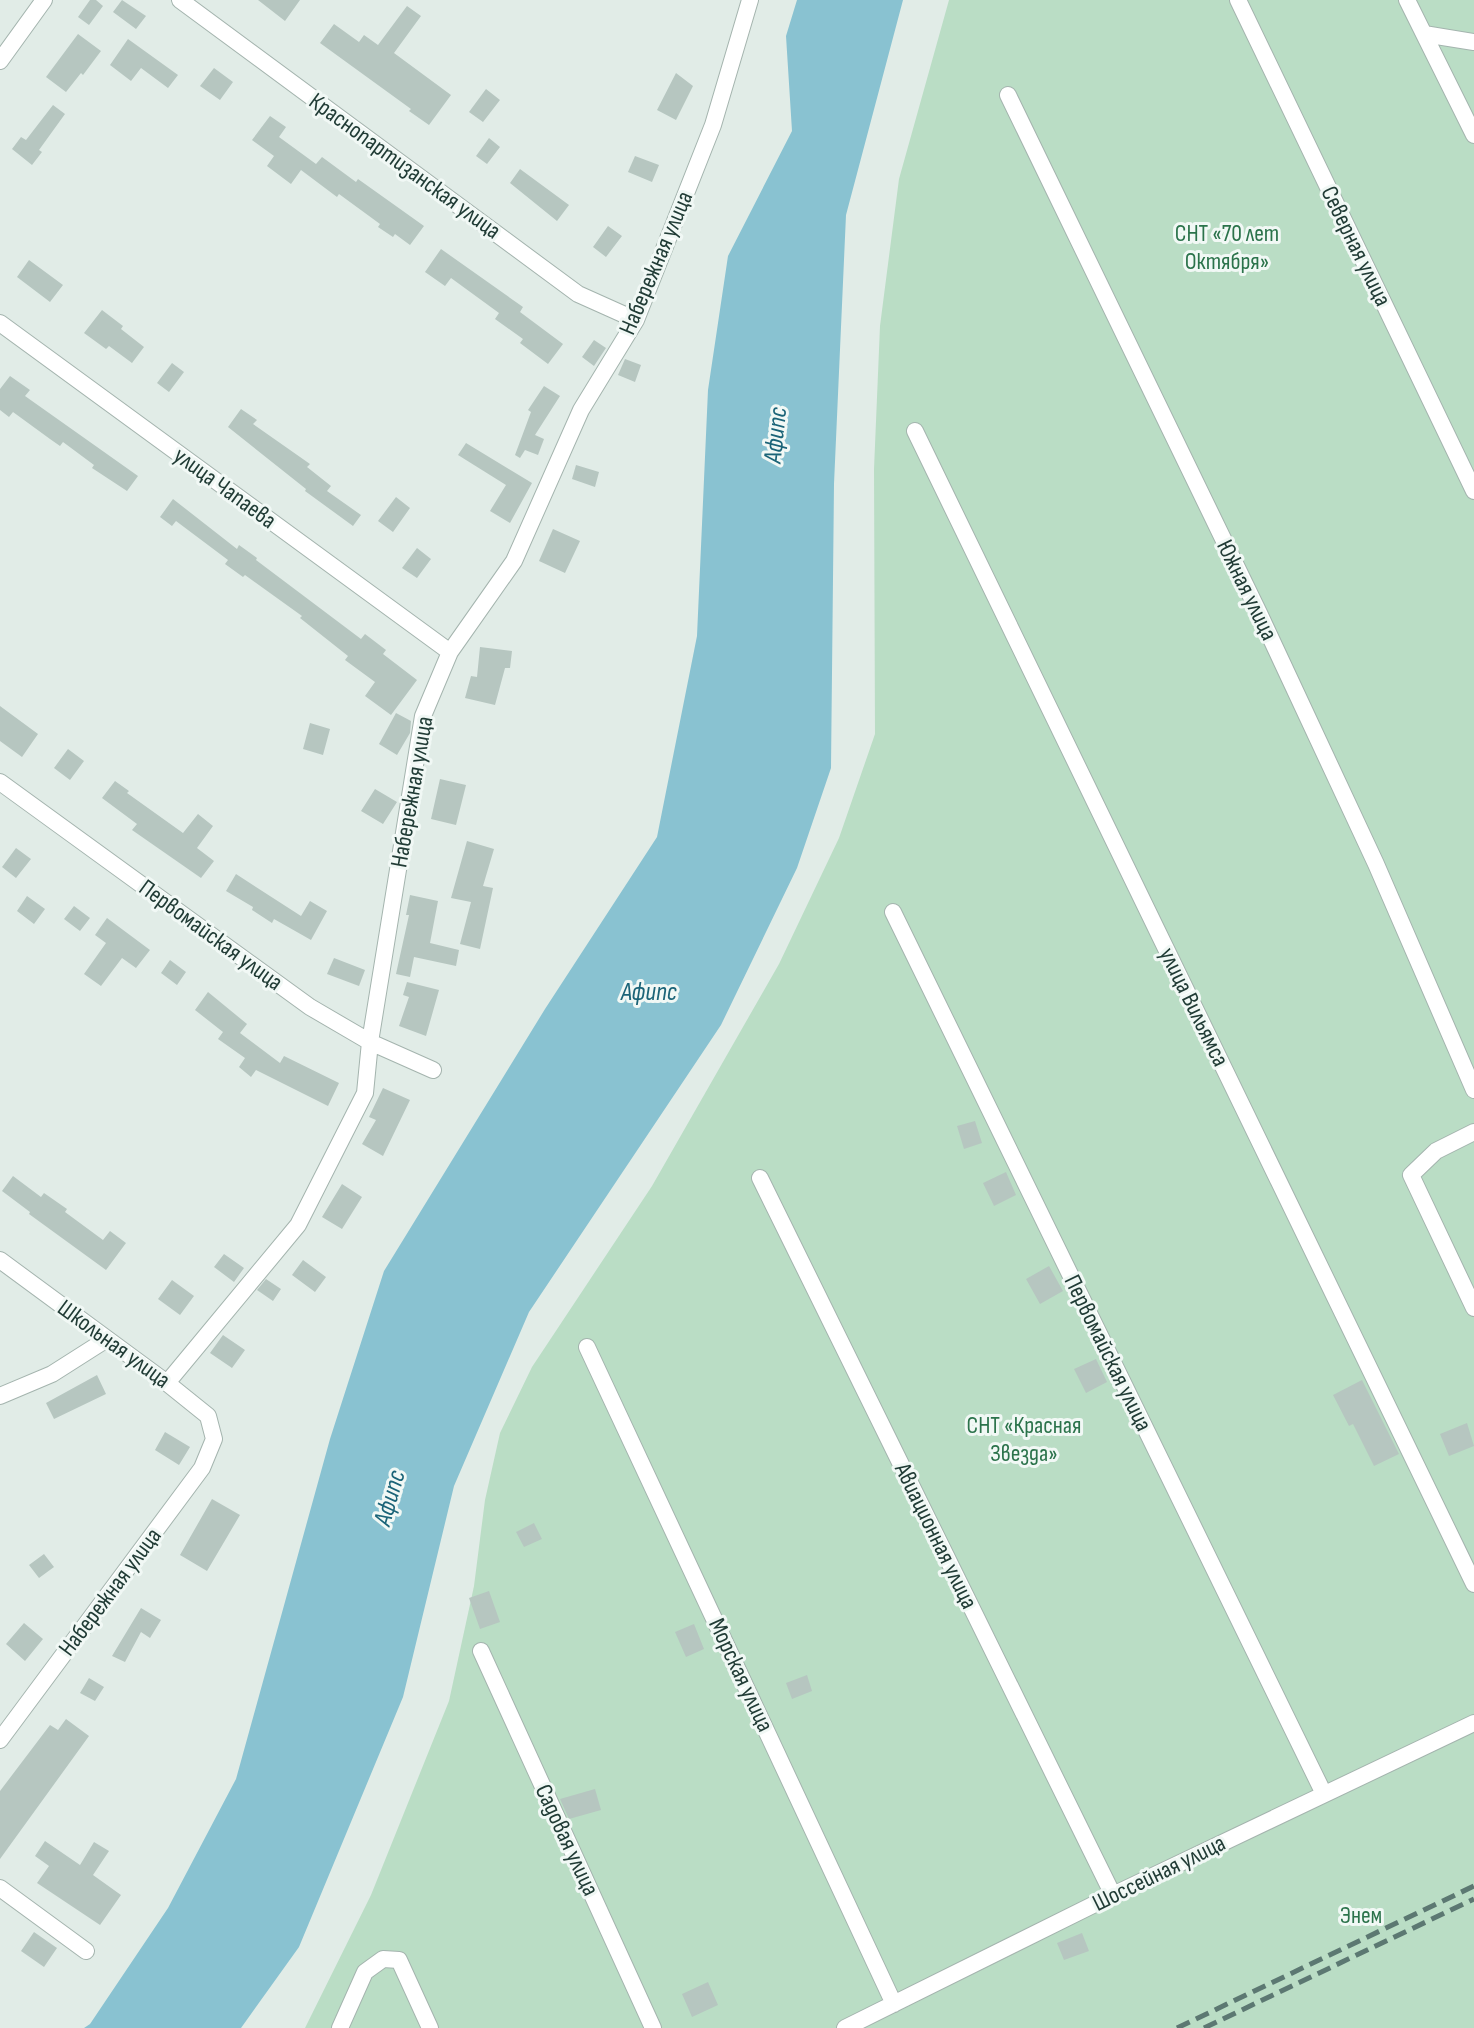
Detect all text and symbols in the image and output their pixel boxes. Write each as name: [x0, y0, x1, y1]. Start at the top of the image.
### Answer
street label: Краснопартизанская улица: [303, 87, 507, 245]
street label: Северная улица: [1314, 181, 1398, 311]
street label: Набережная улица: [613, 187, 699, 339]
park label: СНТ «70 лет Октября»: [1175, 219, 1279, 276]
water label: Афипс: [758, 405, 794, 466]
street label: улица Чапаева: [168, 441, 282, 535]
street label: Южная улица: [1210, 535, 1284, 645]
street label: Набережная улица: [384, 714, 440, 870]
street label: Первомайская улица: [133, 873, 289, 997]
street label: улица Вильямса: [1153, 943, 1235, 1071]
water label: Афипс: [620, 977, 678, 1008]
street label: Первомайская улица: [1058, 1270, 1158, 1436]
street label: Школьная улица: [52, 1293, 176, 1395]
park label: СНТ «Красная Звезда»: [967, 1411, 1081, 1468]
street label: Авиационная улица: [888, 1457, 984, 1614]
water label: Афипс: [367, 1466, 413, 1530]
street label: Набережная улица: [52, 1522, 168, 1662]
street label: Морская улица: [702, 1614, 780, 1736]
street label: Садовая улица: [529, 1780, 605, 1900]
street label: Шоссейная улица: [1088, 1828, 1230, 1918]
park label: Энем: [1340, 1901, 1382, 1930]

